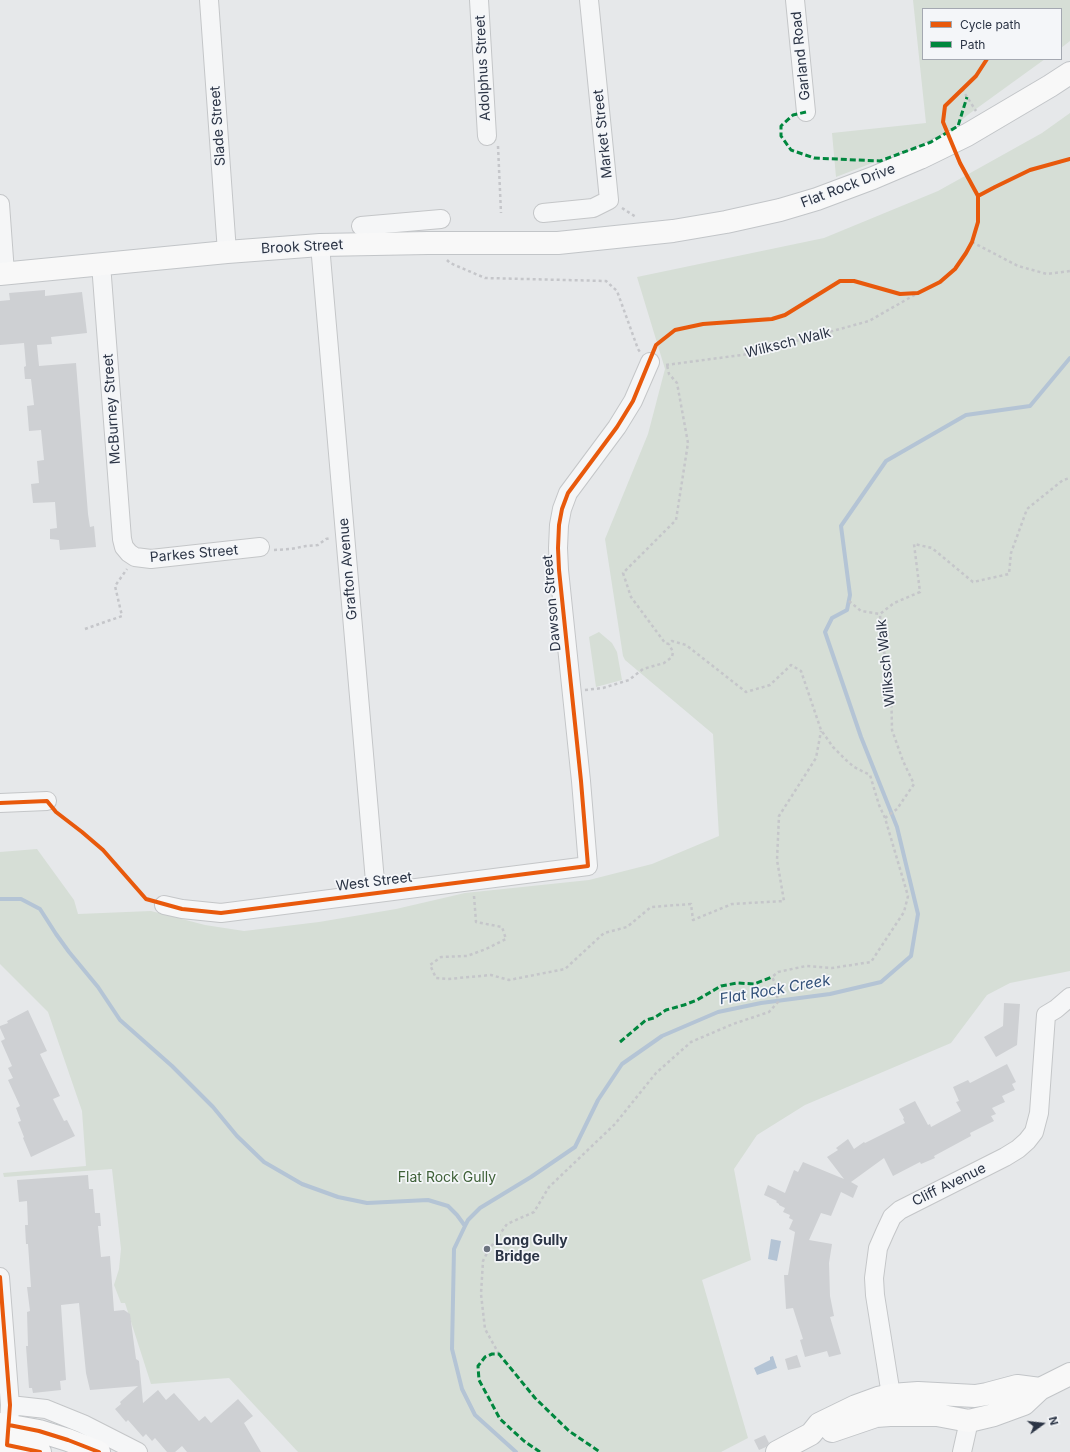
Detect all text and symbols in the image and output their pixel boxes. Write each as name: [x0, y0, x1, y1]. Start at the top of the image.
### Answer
legend: [922, 8, 1062, 60]
street label: Garland Road: [788, 11, 814, 101]
street label: Adolphus Street: [472, 15, 494, 121]
text: Cycle path: [960, 17, 1021, 32]
text: Path: [960, 37, 985, 52]
street label: Slade Street: [207, 85, 229, 167]
street label: Market Street: [590, 89, 616, 179]
street label: Flat Rock Drive: [799, 160, 897, 212]
street label: Brook Street: [261, 236, 343, 258]
street label: Wilksch Walk: [743, 324, 833, 362]
street label: McBurney Street: [100, 353, 124, 465]
street label: Grafton Avenue: [335, 517, 361, 621]
street label: Parkes Street: [149, 542, 239, 566]
street label: Dawson Street: [539, 554, 565, 652]
street label: Wilksch Walk: [873, 618, 899, 708]
street label: West Street: [335, 869, 413, 895]
water label: Flat Rock Creek: [718, 971, 832, 1009]
street label: Cliff Avenue: [909, 1160, 989, 1210]
park label: Flat Rock Gully: [398, 1170, 496, 1186]
place label: Long Gully Bridge: [495, 1233, 568, 1266]
marker: Long Gully Bridge: [482, 1244, 492, 1254]
north arrow: [1022, 1404, 1062, 1444]
text: N: [1046, 1415, 1061, 1427]

